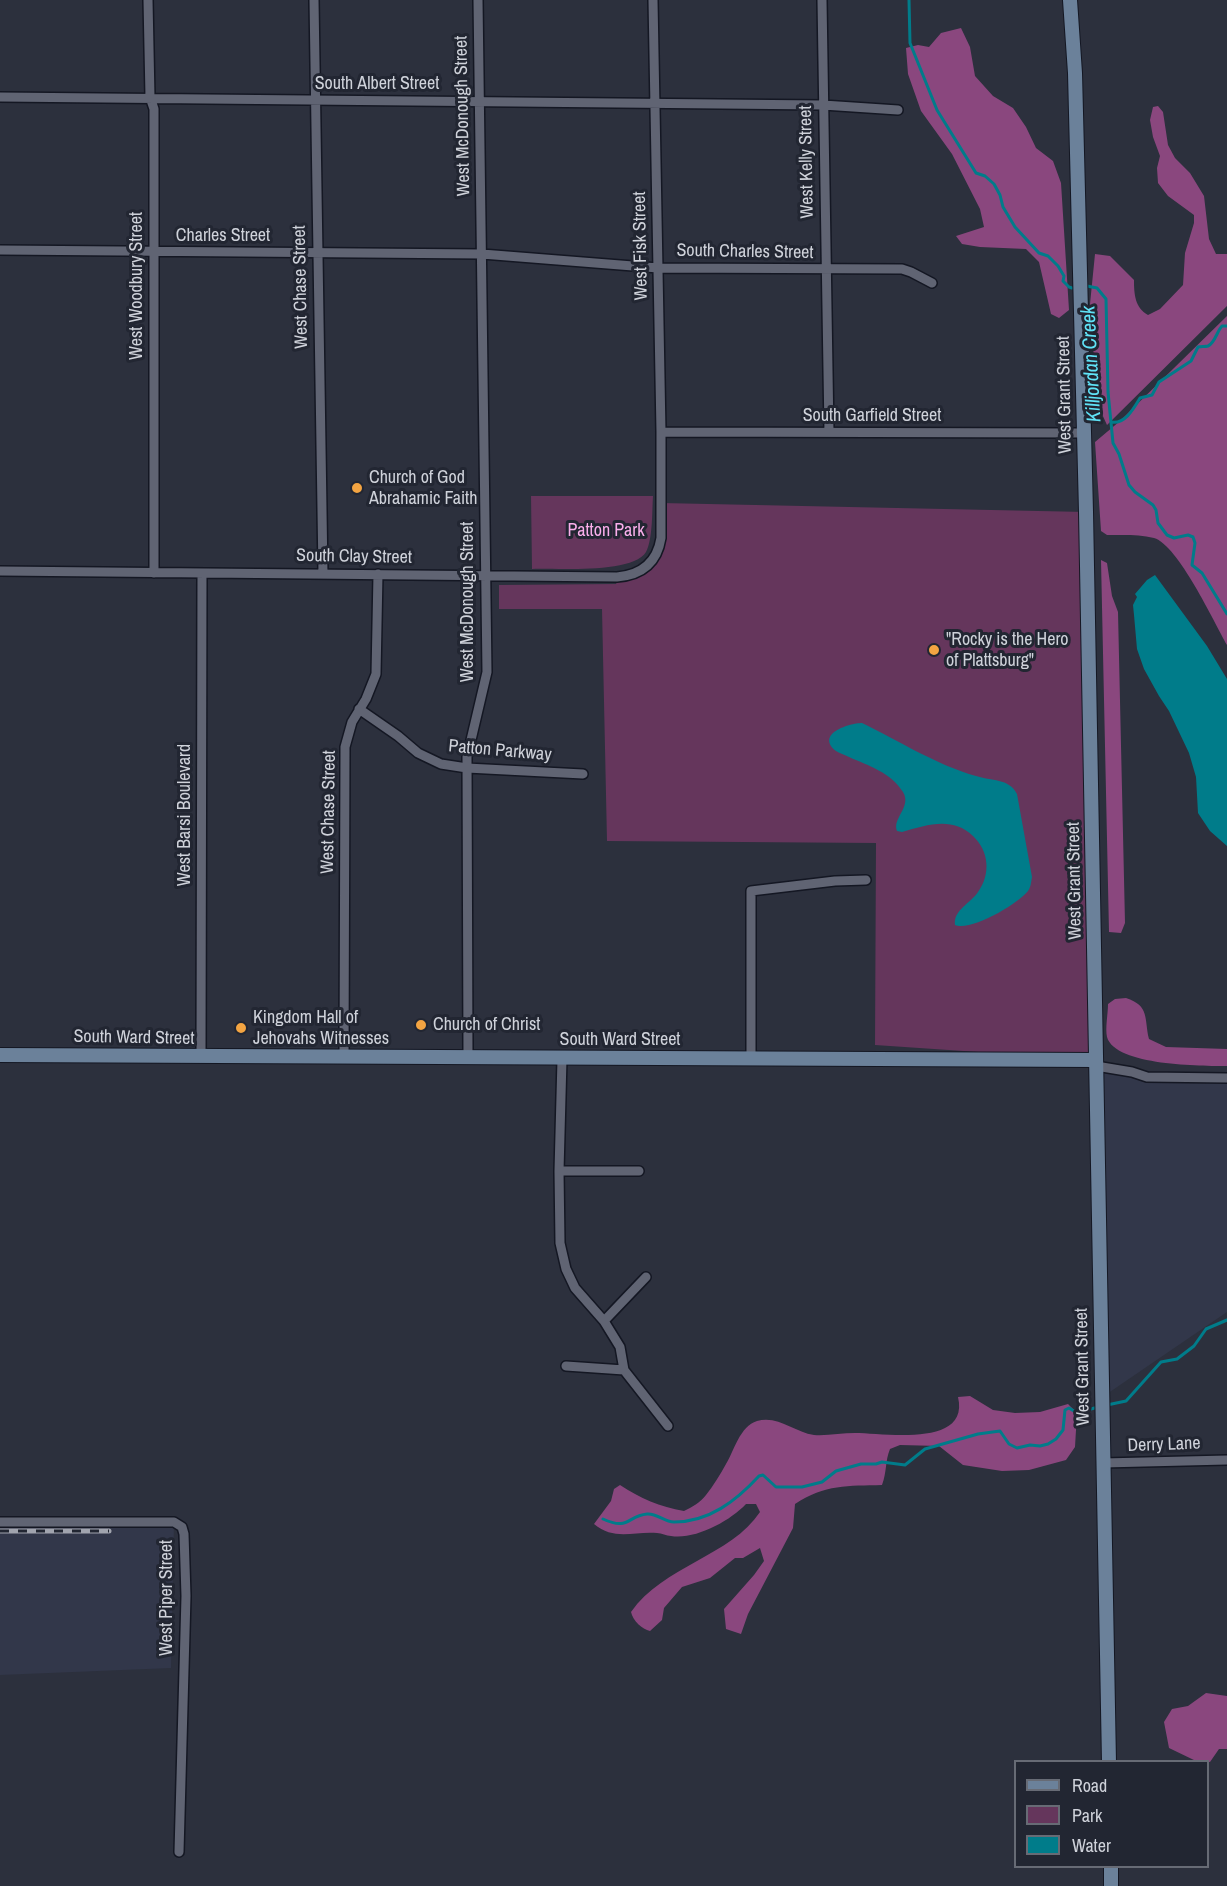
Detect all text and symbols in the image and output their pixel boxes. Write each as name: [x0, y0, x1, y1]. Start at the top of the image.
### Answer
street label: West McDonough Street: [451, 36, 475, 196]
street label: South Albert Street: [315, 73, 439, 95]
street label: West Kelly Street: [795, 105, 819, 219]
street label: West Fisk Street: [629, 191, 653, 301]
street label: West Woodbury Street: [126, 212, 148, 360]
street label: Charles Street: [176, 225, 270, 247]
street label: West Chase Street: [289, 225, 313, 349]
street label: South Charles Street: [676, 240, 814, 264]
water label: Killjordan Creek: [1077, 305, 1107, 423]
street label: West Grant Street: [1053, 336, 1077, 454]
street label: South Garfield Street: [803, 405, 941, 427]
place label: Church of God Abrahamic Faith: [369, 467, 477, 510]
marker: Church of God Abrahamic Faith: [350, 481, 364, 495]
park label: Patton Park: [567, 520, 645, 542]
street label: West McDonough Street: [457, 522, 479, 682]
street label: South Clay Street: [296, 545, 412, 569]
place label: "Rocky is the Hero of Plattsburg": [946, 629, 1069, 672]
marker: "Rocky is the Hero of Plattsburg": [927, 643, 941, 657]
street label: Patton Parkway: [448, 736, 552, 766]
street label: West Barsi Boulevard: [174, 744, 196, 886]
street label: West Chase Street: [317, 750, 341, 874]
street label: West Grant Street: [1063, 822, 1087, 940]
place label: Kingdom Hall of Jehovahs Witnesses: [253, 1007, 389, 1050]
place label: Church of Christ: [433, 1014, 540, 1036]
marker: Church of Christ: [414, 1018, 428, 1032]
marker: Kingdom Hall of Jehovahs Witnesses: [234, 1021, 248, 1035]
street label: South Ward Street: [73, 1026, 195, 1050]
street label: South Ward Street: [560, 1029, 680, 1051]
street label: West Grant Street: [1071, 1308, 1095, 1426]
street label: Derry Lane: [1127, 1433, 1201, 1457]
street label: West Piper Street: [156, 1540, 178, 1656]
legend: [1014, 1760, 1209, 1868]
text: Road: [1072, 1773, 1107, 1798]
text: Park: [1072, 1803, 1102, 1828]
text: Water: [1072, 1833, 1111, 1858]

